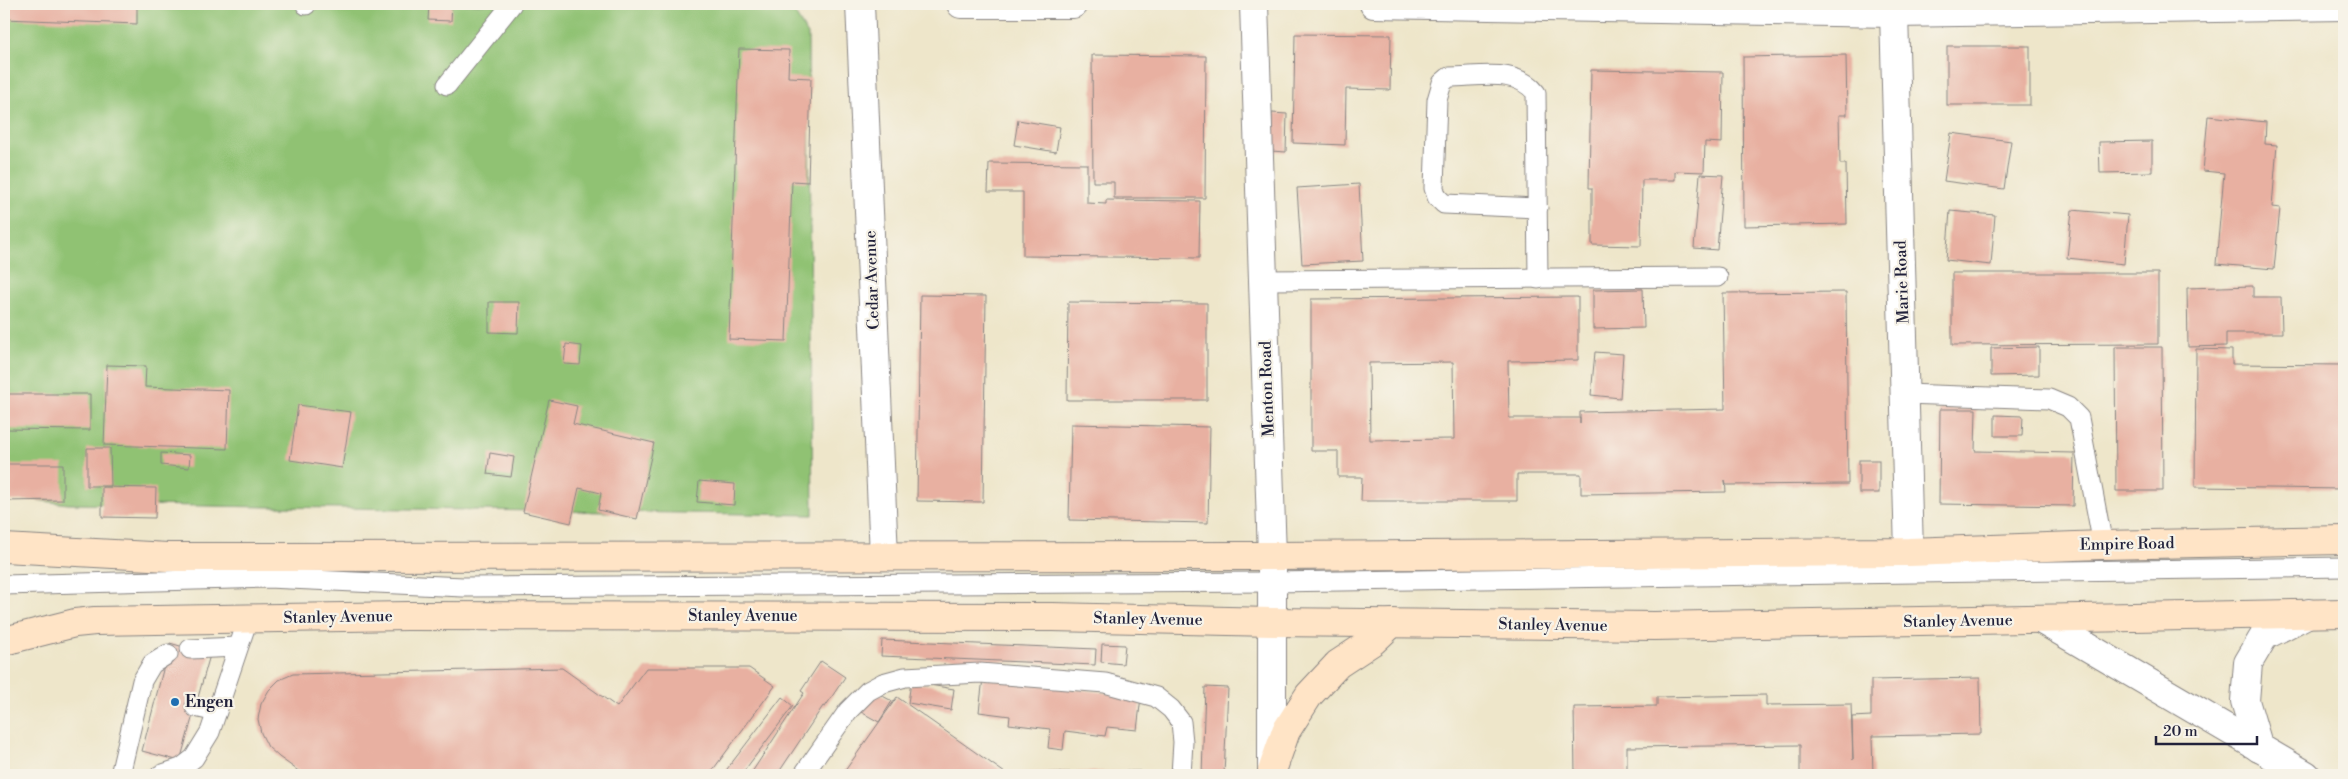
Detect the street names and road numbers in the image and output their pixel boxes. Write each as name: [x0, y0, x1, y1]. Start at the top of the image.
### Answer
street label: Cedar Avenue: [860, 230, 884, 330]
street label: Marie Road: [1891, 240, 1913, 324]
street label: Menton Road: [1255, 341, 1279, 437]
street label: Empire Road: [2079, 533, 2175, 555]
street label: Stanley Avenue: [283, 606, 393, 628]
street label: Stanley Avenue: [688, 606, 798, 626]
street label: Stanley Avenue: [1093, 608, 1203, 630]
street label: Stanley Avenue: [1903, 610, 2013, 632]
street label: Stanley Avenue: [1498, 614, 1608, 636]

